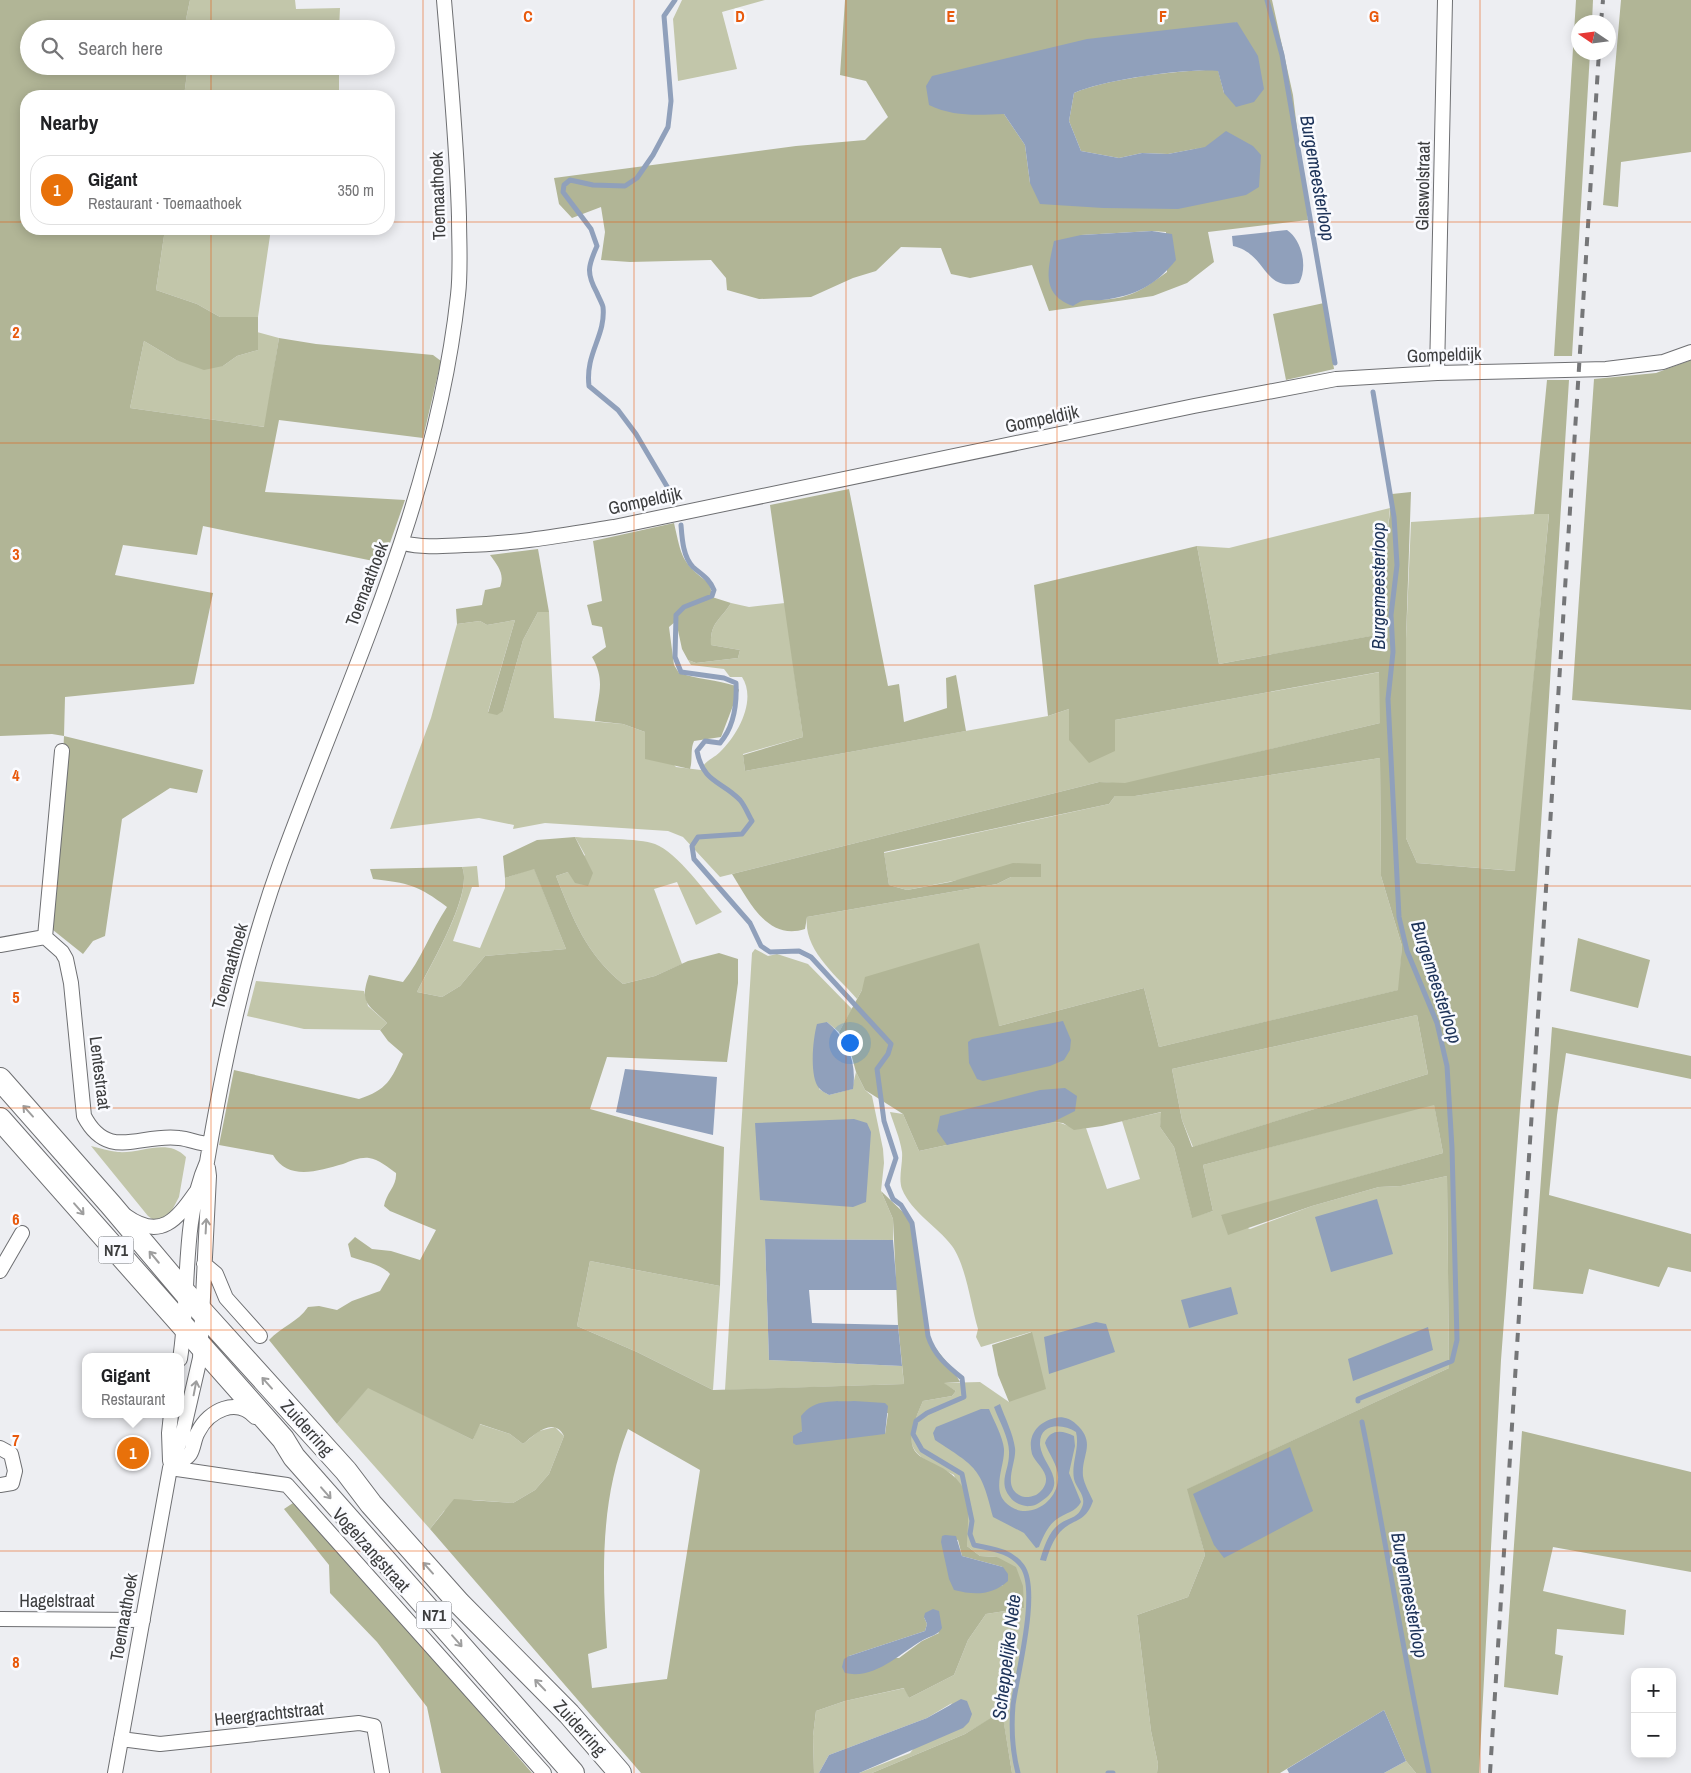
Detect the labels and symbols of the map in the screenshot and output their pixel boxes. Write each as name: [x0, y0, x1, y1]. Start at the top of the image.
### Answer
text: C: [523, 5, 533, 27]
text: D: [735, 5, 745, 27]
text: E: [947, 5, 956, 27]
text: F: [1159, 5, 1167, 27]
text: G: [1369, 5, 1379, 27]
north arrow: [1571, 15, 1616, 60]
water label: Burgemeesterloop: [1294, 113, 1342, 243]
street label: Glaswolstraat: [1409, 141, 1436, 231]
street label: Toemaathoek: [423, 151, 452, 241]
text: 2: [12, 321, 20, 343]
street label: Gompeldijk: [1406, 341, 1482, 368]
street label: Gompeldijk: [1003, 398, 1082, 438]
street label: Gompeldijk: [606, 480, 685, 520]
water label: Burgemeesterloop: [1365, 522, 1391, 650]
street label: Toemaathoek: [339, 537, 394, 630]
text: 3: [12, 543, 20, 565]
text: 4: [12, 764, 20, 786]
water label: Burgemeesterloop: [1405, 917, 1469, 1047]
street label: Toemaathoek: [205, 919, 254, 1012]
text: 5: [12, 986, 20, 1008]
your location: [837, 1030, 863, 1056]
street label: Lentestraat: [84, 1035, 117, 1111]
one-way arrow: [22, 1104, 34, 1117]
one-way arrow: [74, 1202, 85, 1215]
text: 6: [12, 1208, 20, 1230]
one-way arrow: [201, 1218, 210, 1234]
road number: N71: [98, 1236, 134, 1264]
one-way arrow: [149, 1251, 160, 1264]
one-way arrow: [261, 1376, 272, 1389]
one-way arrow: [190, 1380, 200, 1396]
street label: Zuiderring: [275, 1394, 340, 1462]
text: 7: [12, 1429, 20, 1451]
pin: 1: [117, 1434, 149, 1472]
one-way arrow: [320, 1487, 332, 1500]
street label: Vogelzangstraat: [327, 1502, 416, 1597]
water label: Burgemeesterloop: [1385, 1530, 1435, 1660]
one-way arrow: [422, 1561, 434, 1574]
street label: Toemaathoek: [104, 1571, 144, 1663]
street label: Hagelstraat: [19, 1588, 95, 1613]
water label: Scheppelijke Nete: [985, 1593, 1027, 1721]
road number: N71: [416, 1602, 452, 1628]
one-way arrow: [451, 1635, 463, 1648]
text: 8: [12, 1651, 20, 1673]
one-way arrow: [534, 1679, 546, 1692]
street label: Zuiderring: [548, 1694, 613, 1762]
street label: Heergrachtstraat: [213, 1695, 325, 1732]

